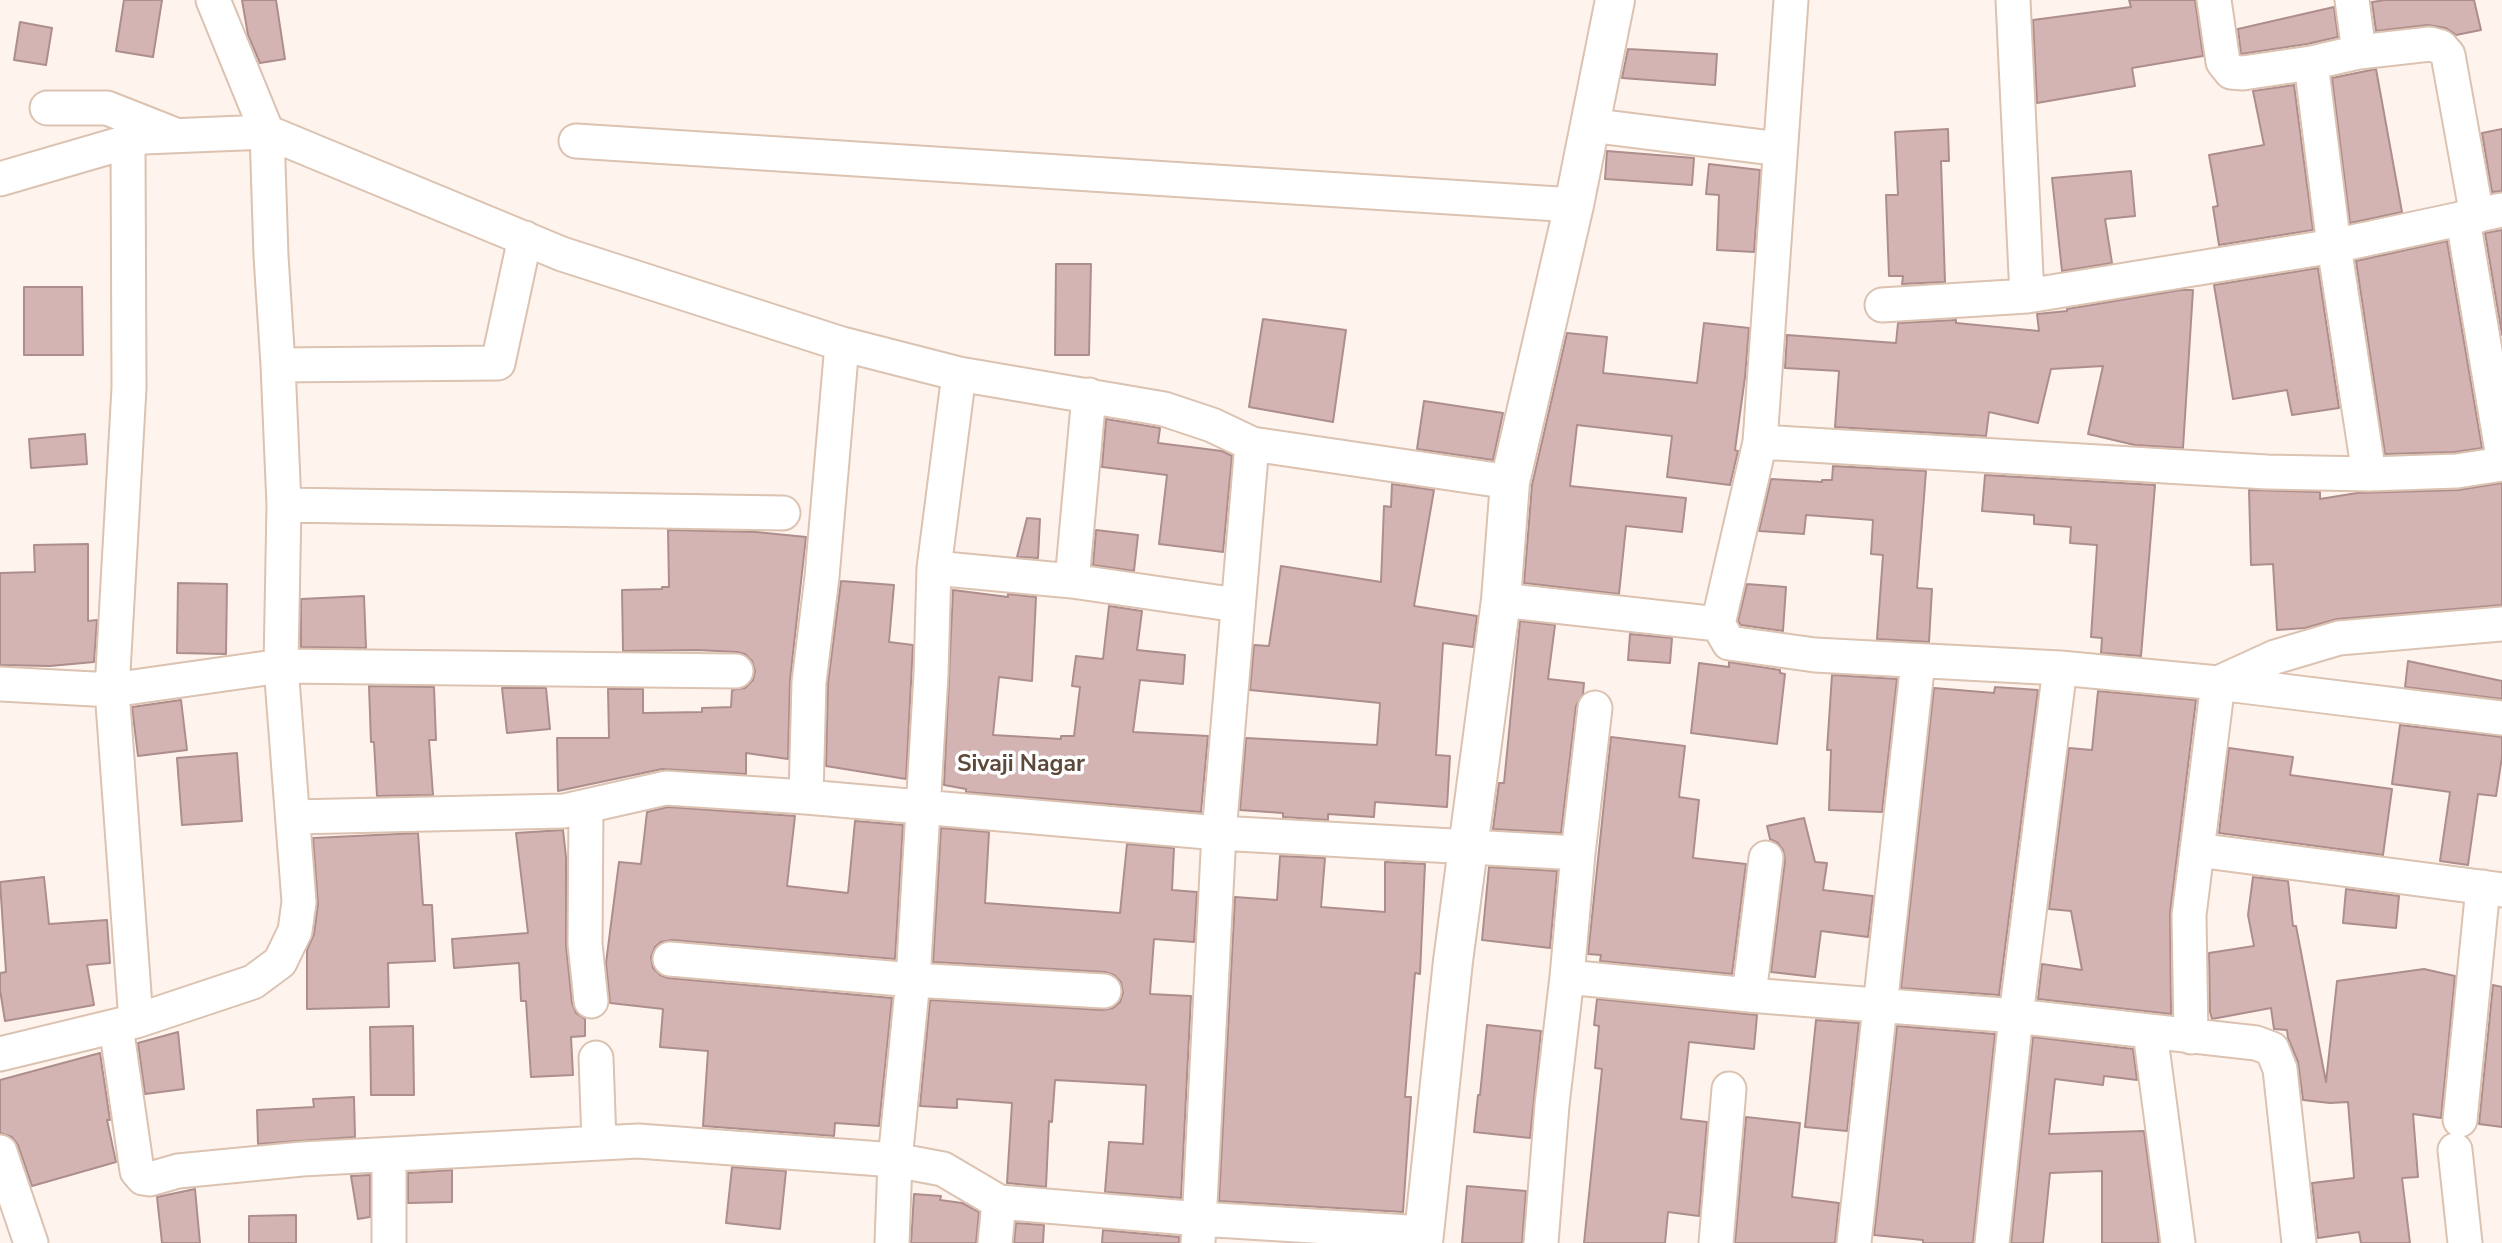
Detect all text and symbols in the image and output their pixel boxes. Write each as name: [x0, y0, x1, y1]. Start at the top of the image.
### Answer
district label: Sivaji Nagar: [957, 751, 1085, 779]

